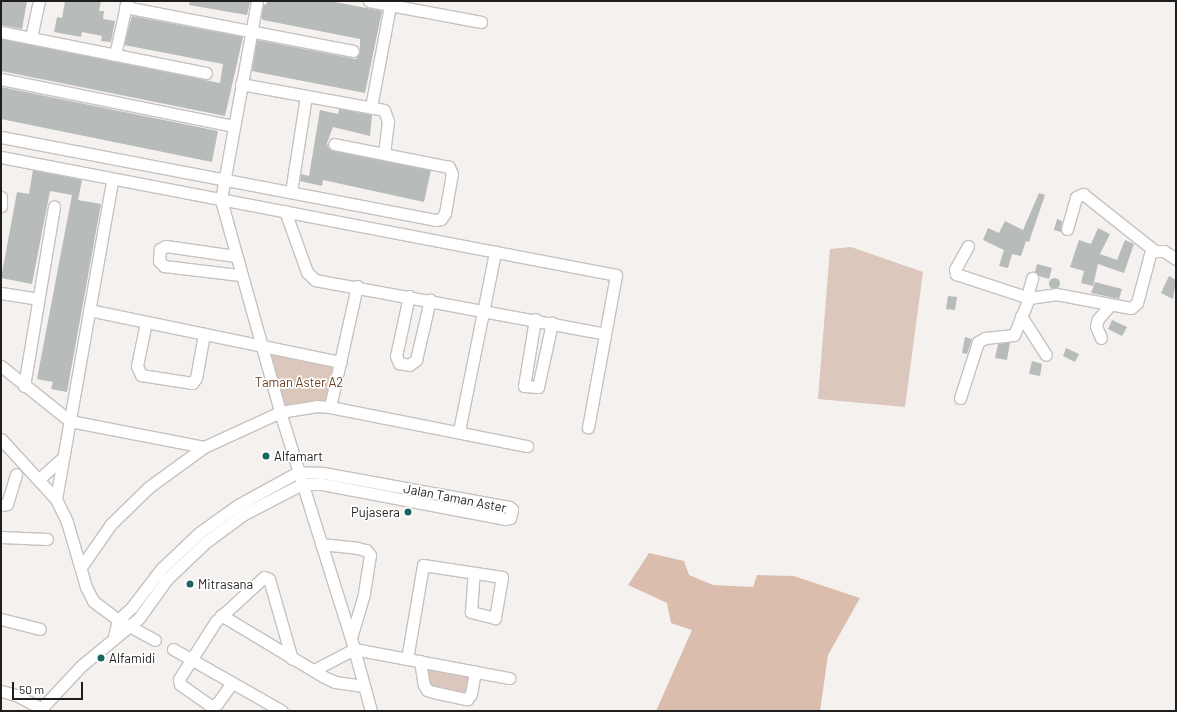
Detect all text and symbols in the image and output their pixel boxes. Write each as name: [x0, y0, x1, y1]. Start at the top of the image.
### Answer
park label: Taman Aster A2: [255, 374, 343, 390]
place label: Alfamart: [274, 448, 323, 464]
marker: Alfamart: [261, 451, 271, 461]
street label: Jalan Taman Aster: [402, 480, 508, 516]
place label: Pujasera: [351, 504, 400, 520]
marker: Pujasera: [403, 507, 413, 517]
place label: Mitrasana: [198, 576, 253, 592]
marker: Mitrasana: [185, 579, 195, 589]
place label: Alfamidi: [109, 650, 155, 666]
marker: Alfamidi: [96, 653, 106, 663]
scale bar: [14, 674, 85, 700]
text: 50 m: [19, 682, 44, 696]

